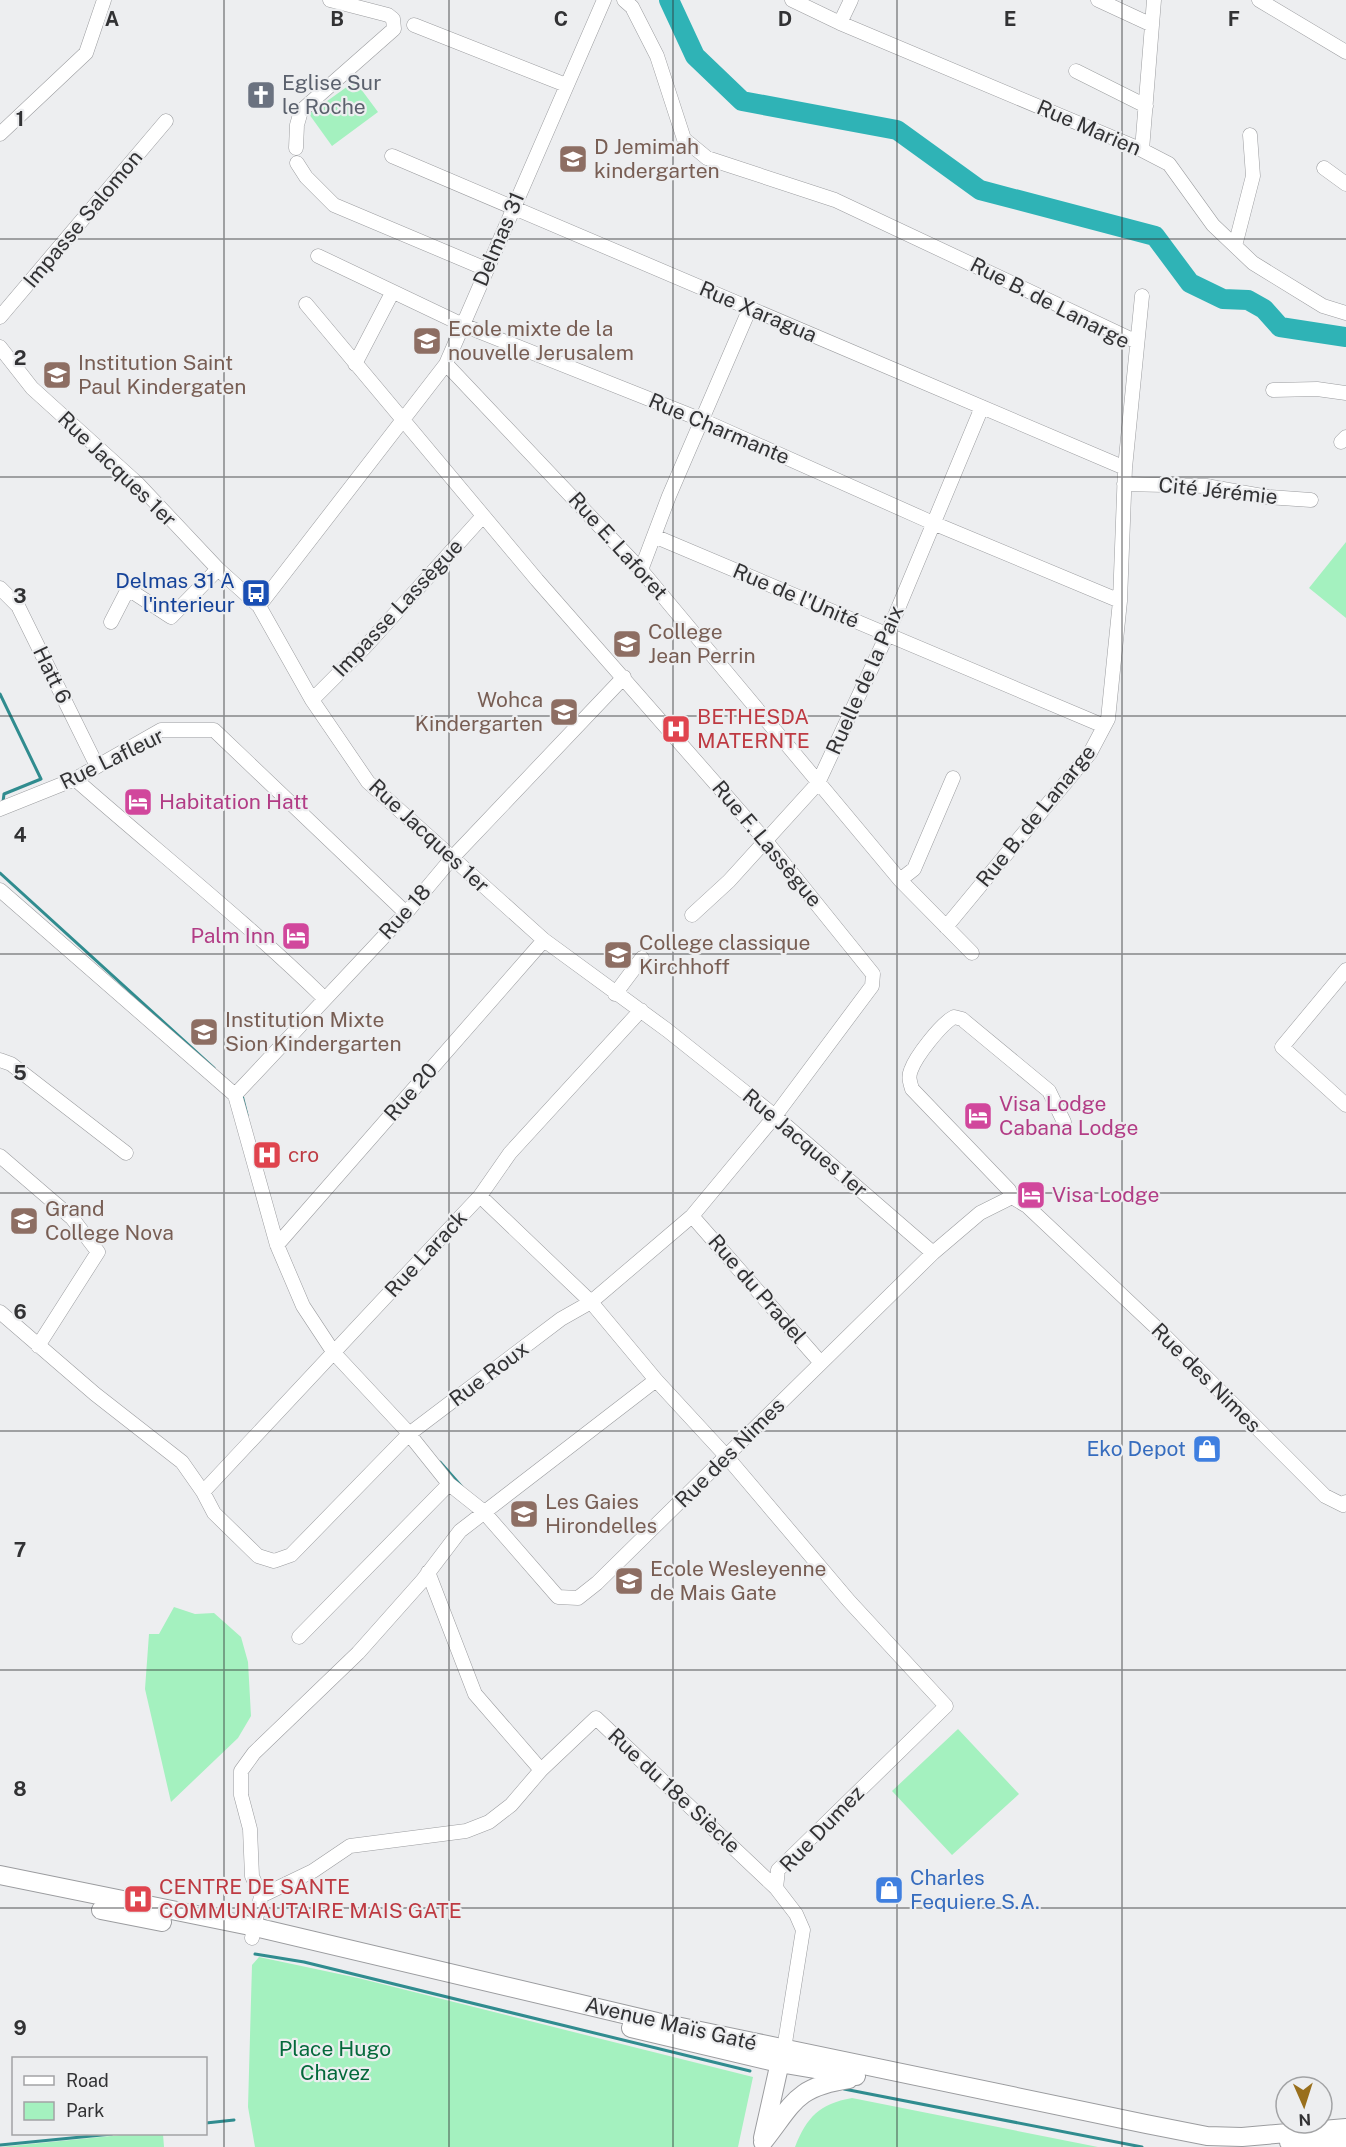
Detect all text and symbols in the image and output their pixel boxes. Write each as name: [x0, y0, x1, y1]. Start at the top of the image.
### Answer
text: A: [105, 7, 119, 31]
text: B: [330, 7, 344, 31]
text: C: [554, 7, 568, 31]
text: D: [778, 7, 792, 31]
text: E: [1004, 7, 1016, 31]
text: F: [1228, 7, 1240, 31]
place label: Eglise Sur le Roche: [282, 70, 381, 119]
church icon: Eglise Sur le Roche: [245, 79, 277, 111]
street label: Rue Marien: [1033, 94, 1145, 161]
text: 1: [16, 107, 24, 131]
place label: D Jemimah kindergarten: [594, 134, 720, 183]
school or university icon: D Jemimah kindergarten: [557, 143, 589, 175]
street label: Impasse Salomon: [18, 145, 147, 292]
street label: Delmas 31: [468, 188, 530, 290]
street label: Rue B. de Lanarge: [966, 252, 1134, 354]
street label: Rue Xaragua: [696, 276, 821, 347]
place label: Ecole mixte de la nouvelle Jerusalem: [448, 316, 634, 365]
school or university icon: Ecole mixte de la nouvelle Jerusalem: [411, 325, 443, 357]
text: 2: [14, 346, 26, 370]
place label: Institution Saint Paul Kindergaten: [78, 350, 246, 399]
school or university icon: Institution Saint Paul Kindergaten: [41, 359, 73, 391]
street label: Rue Charmante: [645, 388, 793, 469]
street label: Rue Jacques 1er: [53, 406, 182, 531]
street label: Cité Jérémie: [1157, 472, 1279, 509]
street label: Rue E. Laforet: [564, 487, 673, 605]
street label: Impasse Lassègue: [327, 534, 468, 682]
street label: Rue de l'Unité: [729, 558, 863, 633]
place label: Delmas 31 A l'interieur: [115, 568, 235, 617]
bus stop icon: Delmas 31 A l'interieur: [240, 577, 272, 609]
text: 3: [13, 584, 27, 608]
street label: Ruelle de la Paix: [820, 601, 909, 758]
place label: College Jean Perrin: [648, 619, 756, 668]
school or university icon: College Jean Perrin: [611, 628, 643, 660]
street label: Hatt 6: [28, 642, 77, 708]
place label: Wohca Kindergarten: [415, 687, 543, 736]
school or university icon: Wohca Kindergarten: [548, 696, 580, 728]
place label: BETHESDA MATERNTE: [697, 704, 810, 753]
hospital icon: BETHESDA MATERNTE: [660, 713, 692, 745]
street label: Rue Lafleur: [56, 723, 168, 794]
street label: Rue B. de Lanarge: [971, 740, 1101, 892]
street label: Rue Jacques 1er: [364, 774, 495, 898]
street label: Rue F. Lassègue: [707, 775, 827, 912]
hotel icon: Habitation Hatt: [122, 786, 154, 818]
place label: Habitation Hatt: [159, 789, 309, 814]
text: 4: [13, 823, 27, 847]
street label: Rue 18: [374, 879, 436, 944]
hotel icon: Palm Inn: [280, 920, 312, 952]
place label: Palm Inn: [191, 923, 275, 948]
place label: College classique Kirchhoff: [639, 930, 810, 979]
school or university icon: College classique Kirchhoff: [602, 939, 634, 971]
place label: Institution Mixte Sion Kindergarten: [225, 1007, 402, 1056]
school or university icon: Institution Mixte Sion Kindergarten: [188, 1016, 220, 1048]
street label: Rue 20: [379, 1058, 443, 1126]
text: 5: [13, 1061, 27, 1085]
street label: Rue Jacques 1er: [738, 1083, 873, 1202]
place label: Visa Lodge Cabana Lodge: [999, 1091, 1138, 1140]
hotel icon: Visa Lodge Cabana Lodge: [962, 1100, 994, 1132]
hospital icon: cro: [251, 1139, 283, 1171]
place label: cro: [288, 1142, 319, 1167]
hotel icon: Visa Lodge: [1015, 1179, 1047, 1211]
place label: Visa Lodge: [1052, 1182, 1159, 1207]
place label: Grand College Nova: [45, 1196, 174, 1245]
school or university icon: Grand College Nova: [8, 1205, 40, 1237]
street label: Rue Larack: [379, 1205, 472, 1302]
street label: Rue du Pradel: [703, 1229, 812, 1348]
text: 6: [13, 1300, 27, 1324]
street label: Rue des Nimes: [1146, 1318, 1266, 1438]
street label: Rue Roux: [444, 1336, 533, 1412]
street label: Rue des Nimes: [670, 1393, 790, 1513]
shop icon: Eko Depot: [1191, 1433, 1223, 1465]
place label: Eko Depot: [1087, 1436, 1186, 1461]
place label: Les Gaies Hirondelles: [545, 1489, 657, 1538]
school or university icon: Les Gaies Hirondelles: [508, 1498, 540, 1530]
text: 7: [14, 1538, 26, 1562]
place label: Ecole Wesleyenne de Mais Gate: [650, 1556, 826, 1605]
school or university icon: Ecole Wesleyenne de Mais Gate: [613, 1565, 645, 1597]
street label: Rue du 18e Siècle: [603, 1723, 746, 1858]
text: 8: [13, 1777, 27, 1801]
street label: Rue Dumez: [774, 1780, 869, 1877]
place label: Charles Fequiere S.A.: [910, 1865, 1040, 1914]
place label: CENTRE DE SANTE COMMUNAUTAIRE MAIS GATE: [159, 1874, 462, 1923]
shop icon: Charles Fequiere S.A.: [873, 1874, 905, 1906]
hospital icon: CENTRE DE SANTE COMMUNAUTAIRE MAIS GATE: [122, 1883, 154, 1915]
street label: Avenue Maïs Gaté: [583, 1992, 759, 2055]
text: 9: [13, 2016, 27, 2040]
park label: Place Hugo Chavez: [279, 2036, 391, 2085]
legend: [12, 2057, 207, 2135]
text: Road: [66, 2070, 109, 2091]
north arrow: [1274, 2075, 1334, 2135]
text: Park: [66, 2100, 104, 2121]
text: N: [1298, 2110, 1312, 2129]

